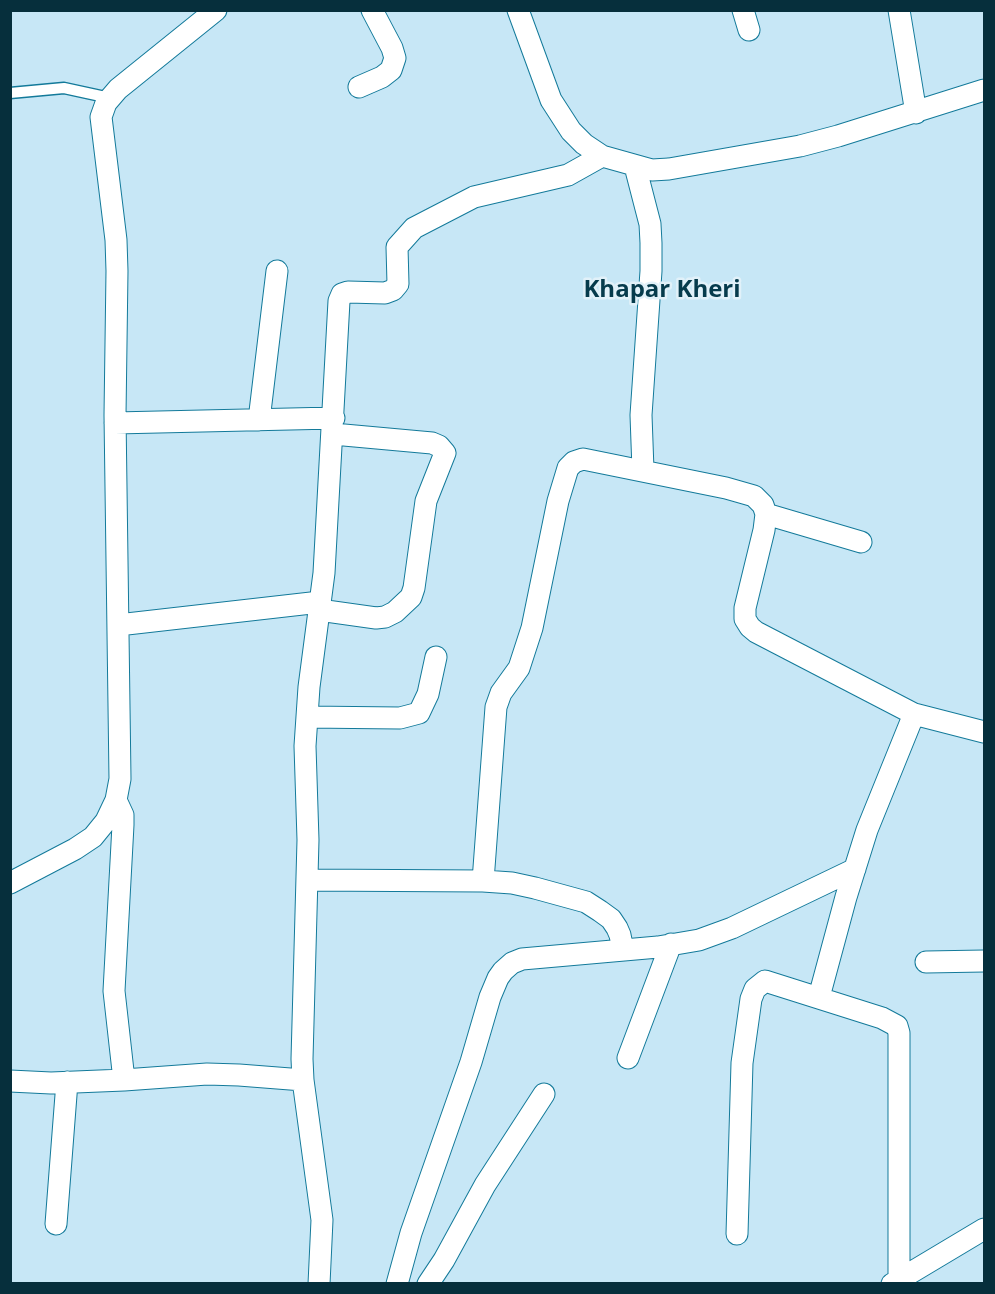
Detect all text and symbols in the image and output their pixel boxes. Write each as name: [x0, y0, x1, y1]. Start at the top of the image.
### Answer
district label: Khapar Kheri: [583, 276, 741, 304]

